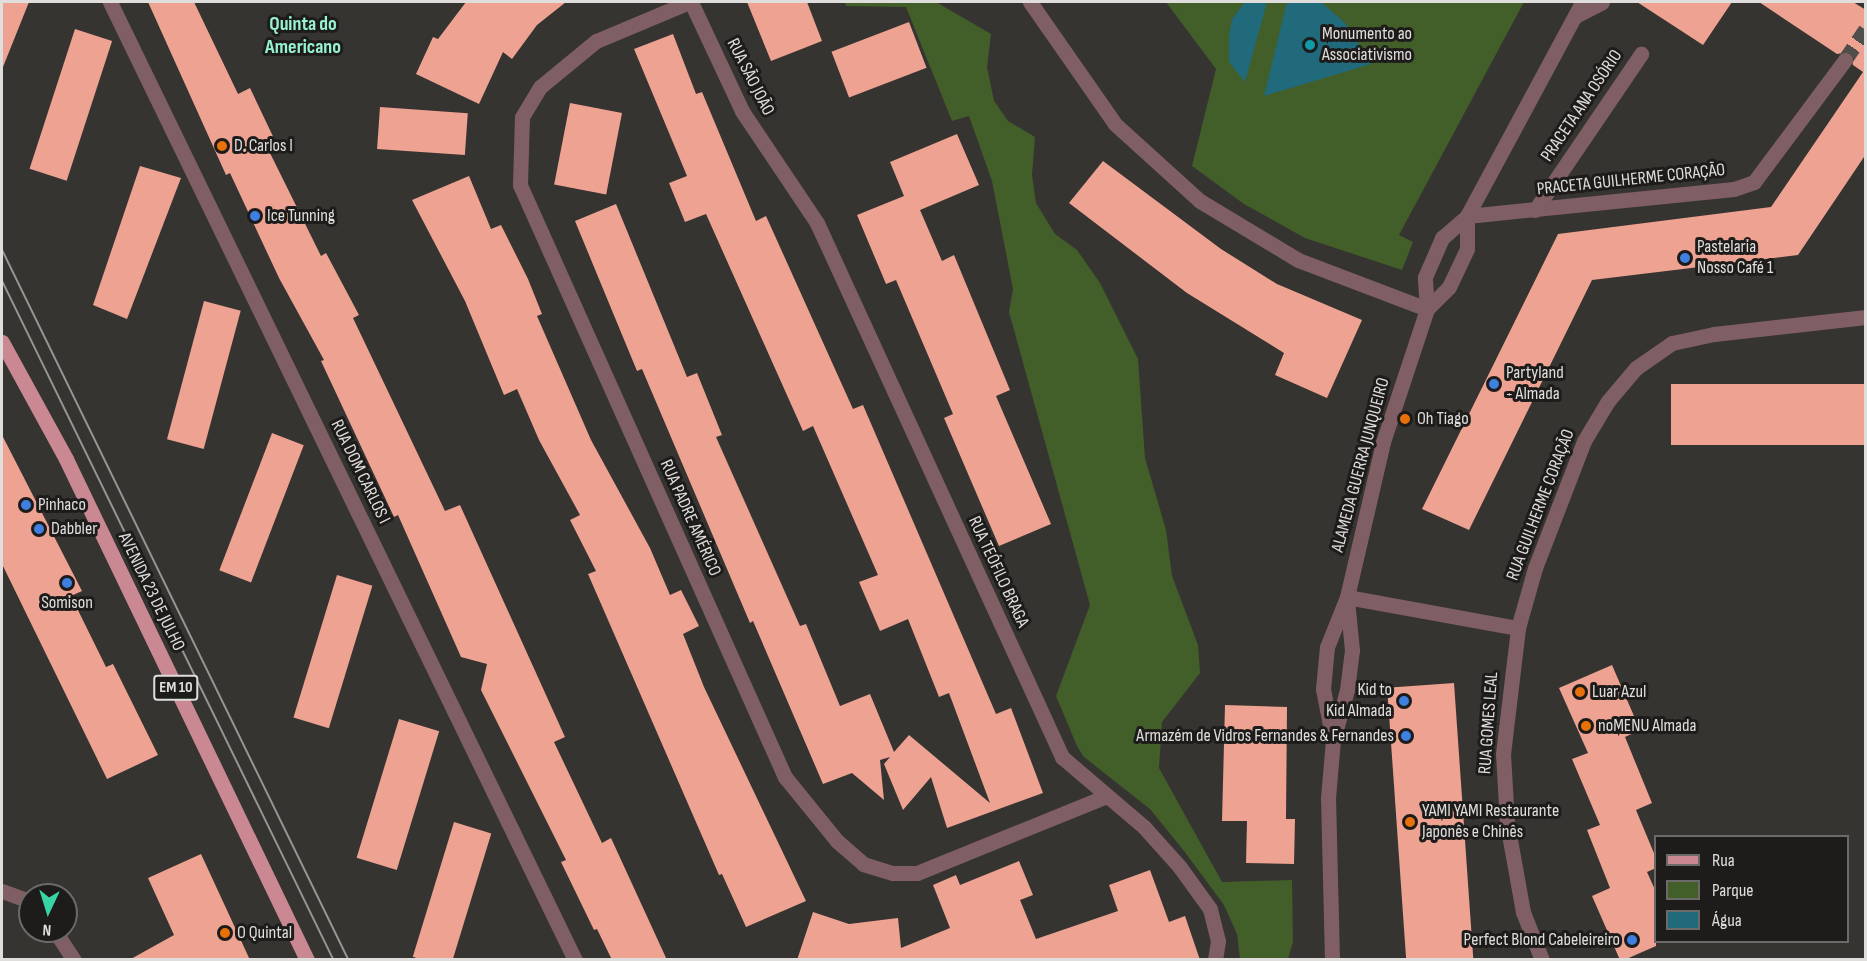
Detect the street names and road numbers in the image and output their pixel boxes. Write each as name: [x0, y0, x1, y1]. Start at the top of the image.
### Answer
street label: RUA SÃO JOÃO: [721, 35, 779, 119]
street label: PRACETA ANA OSÓRIO: [1537, 46, 1627, 166]
street label: PRACETA GUILHERME CORAÇÃO: [1536, 159, 1726, 201]
street label: ALAMEDA GUERRA JUNQUEIRO: [1327, 375, 1395, 555]
street label: RUA DOM CARLOS I: [326, 417, 394, 527]
street label: RUA GUILHERME CORAÇÃO: [1502, 426, 1580, 584]
street label: RUA PADRE AMÉRICO: [655, 456, 725, 580]
street label: RUA TEÓFILO BRAGA: [963, 513, 1033, 631]
street label: AVENIDA 23 DE JULHO: [113, 529, 189, 655]
street label: RUA GOMES LEAL: [1475, 671, 1503, 775]
road number: EM 10: [152, 675, 200, 701]

